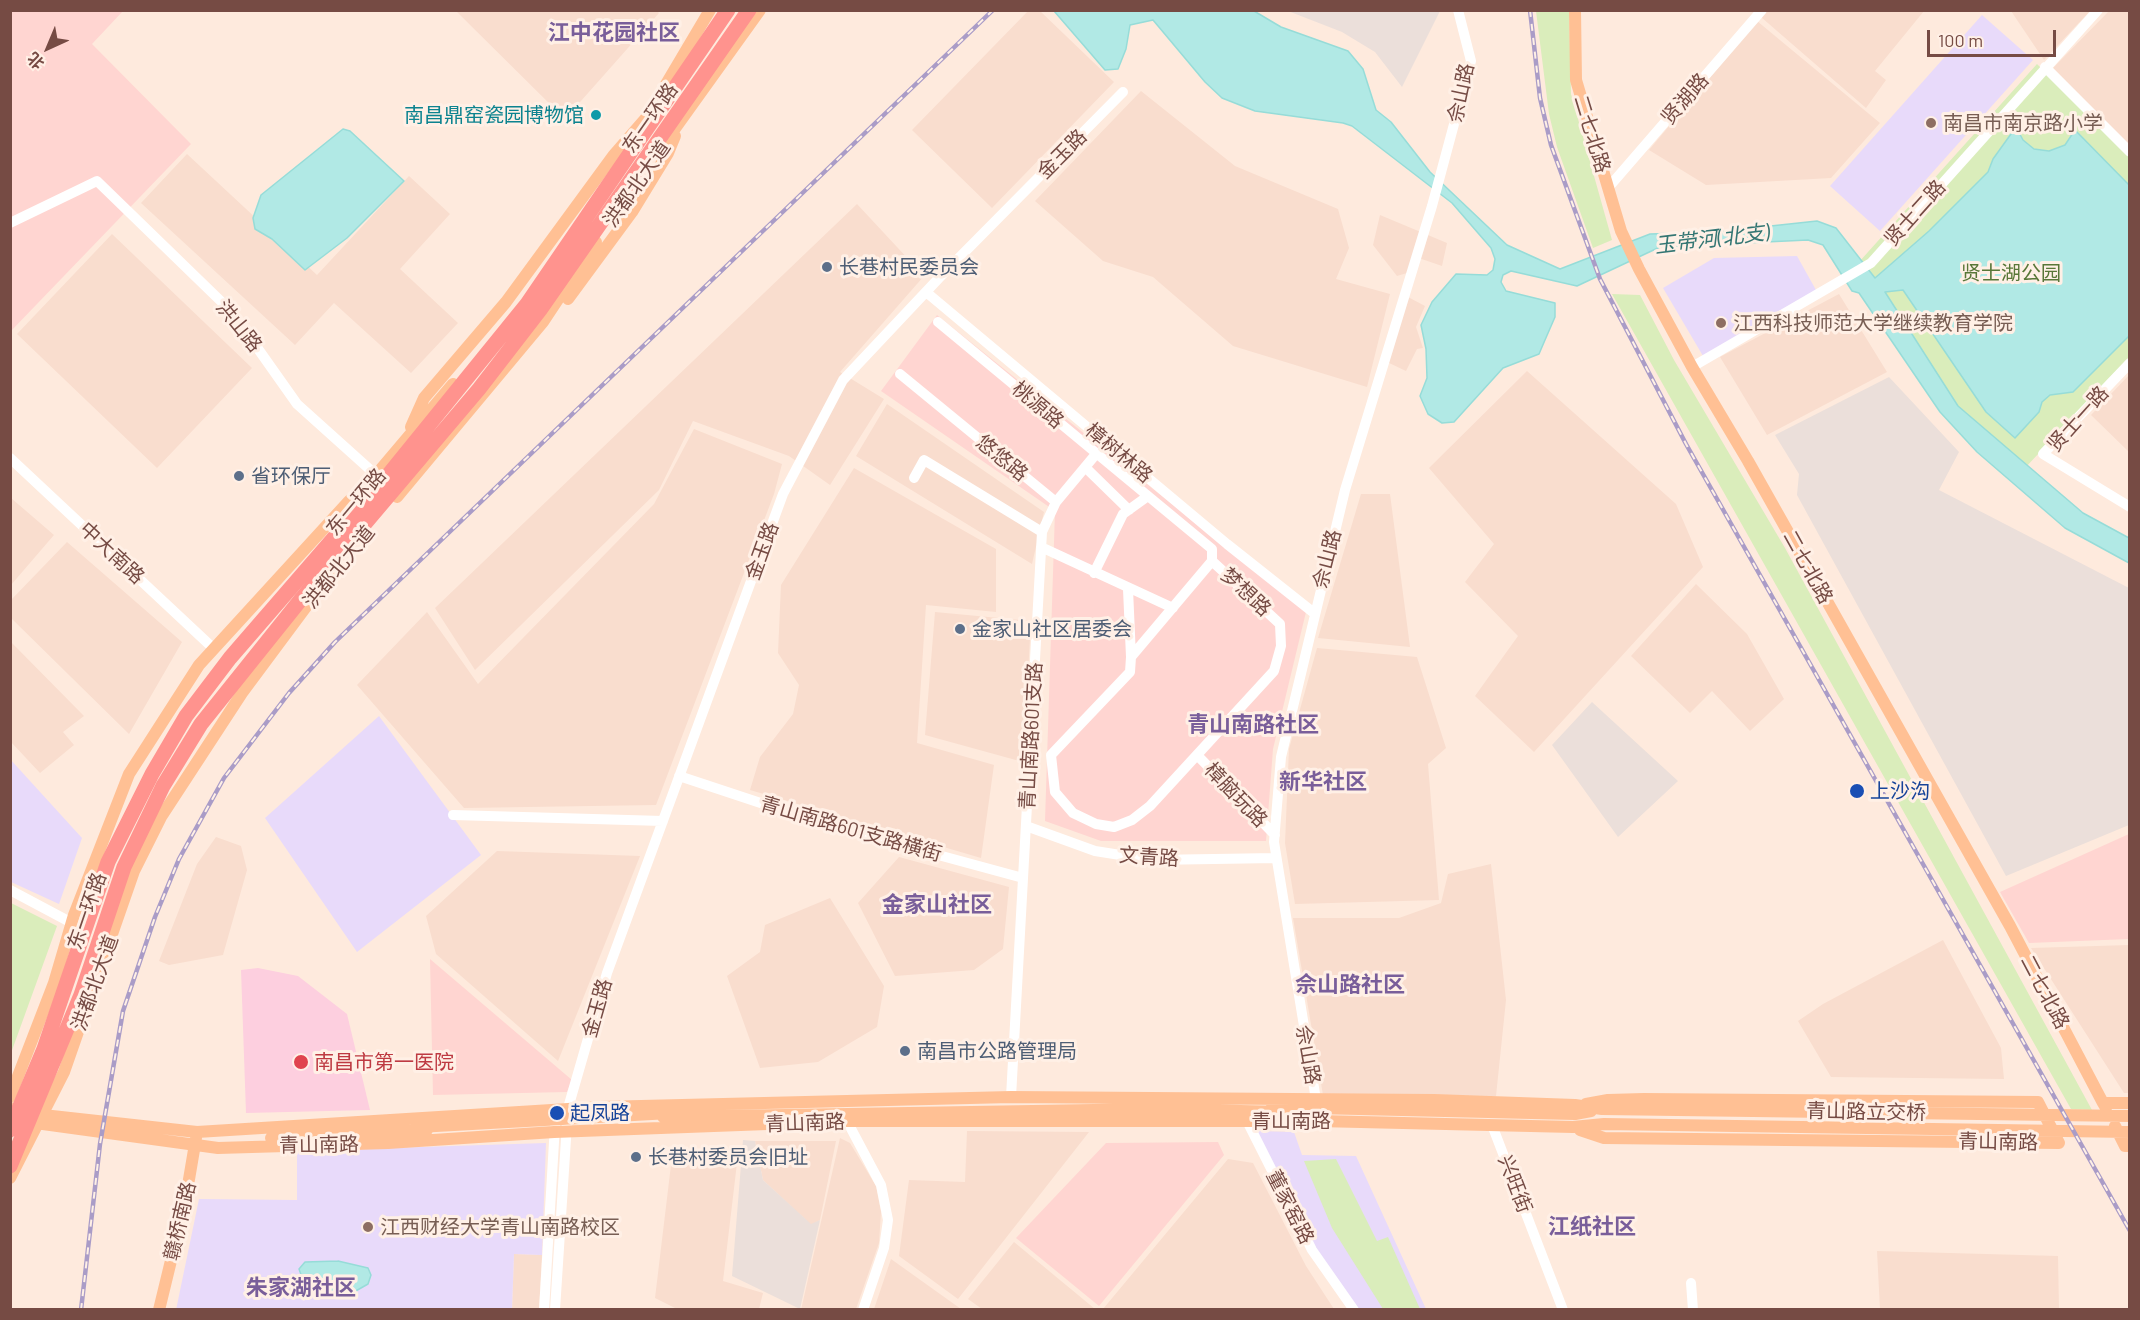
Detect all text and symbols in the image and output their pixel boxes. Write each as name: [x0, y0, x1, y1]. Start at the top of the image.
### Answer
north arrow: [18, 18, 78, 78]
scale bar: [1930, 18, 2059, 56]
district label: 江中花园社区: [548, 20, 680, 46]
text: 100 m: [1938, 29, 1983, 51]
text: 北: [23, 49, 48, 74]
street label: 佘山路: [1443, 61, 1479, 125]
street label: 贤湖路: [1656, 68, 1714, 130]
street label: 东一环路: [617, 78, 683, 158]
street label: 二七北路: [1569, 92, 1615, 176]
place label: 南昌鼎窑瓷园博物馆: [404, 103, 584, 127]
marker: 南昌鼎窑瓷园博物馆: [589, 108, 603, 122]
place label: 南昌市南京路小学: [1943, 111, 2103, 135]
marker: 南昌市南京路小学: [1924, 116, 1938, 130]
street label: 金玉路: [1032, 124, 1092, 184]
street label: 洪都北大道: [598, 136, 676, 232]
street label: 贤士二路: [1879, 175, 1951, 251]
water label: 玉带河(北支): [1653, 219, 1771, 259]
place label: 长巷村民委员会: [839, 255, 979, 279]
marker: 长巷村民委员会: [820, 260, 834, 274]
park label: 贤士湖公园: [1961, 261, 2061, 285]
street label: 洪山路: [211, 295, 267, 357]
place label: 江西科技师范大学继续教育学院: [1733, 311, 2013, 335]
marker: 江西科技师范大学继续教育学院: [1714, 316, 1728, 330]
street label: 桃源路: [1007, 377, 1069, 433]
street label: 贤士一路: [2042, 381, 2114, 457]
street label: 樟树林路: [1081, 418, 1157, 488]
street label: 悠悠路: [971, 430, 1033, 486]
place label: 省环保厅: [251, 464, 331, 488]
street label: 东一环路: [321, 464, 391, 540]
marker: 省环保厅: [232, 469, 246, 483]
street label: 中大南路: [75, 517, 149, 589]
street label: 金玉路: [740, 519, 784, 583]
street label: 洪都北大道: [298, 521, 380, 613]
street label: 二七北路: [1778, 526, 1838, 608]
street label: 佘山路: [1308, 527, 1346, 591]
street label: 梦想路: [1216, 563, 1276, 621]
place label: 金家山社区居委会: [972, 617, 1132, 641]
marker: 金家山社区居委会: [953, 622, 967, 636]
street label: 青山南路601支路: [1015, 661, 1047, 811]
district label: 青山南路社区: [1187, 712, 1319, 738]
street label: 樟脑玩路: [1200, 758, 1272, 832]
district label: 新华社区: [1279, 769, 1367, 795]
place label: 上沙沟: [1870, 779, 1930, 803]
marker: 上沙沟: [1848, 782, 1866, 800]
street label: 青山南路601支路横街: [757, 792, 945, 866]
street label: 文青路: [1118, 843, 1180, 871]
street label: 东一环路: [63, 869, 111, 953]
district label: 金家山社区: [882, 892, 992, 918]
street label: 洪都北大道: [67, 932, 123, 1034]
street label: 二七北路: [2016, 951, 2074, 1033]
district label: 佘山路社区: [1295, 972, 1405, 998]
street label: 金玉路: [577, 976, 617, 1040]
street label: 佘山路: [1291, 1023, 1325, 1087]
place label: 南昌市公路管理局: [917, 1039, 1077, 1063]
marker: 南昌市公路管理局: [898, 1044, 912, 1058]
place label: 南昌市第一医院: [314, 1050, 454, 1074]
marker: 南昌市第一医院: [292, 1053, 310, 1071]
street label: 青山路立交桥: [1806, 1099, 1926, 1125]
place label: 起凤路: [570, 1101, 630, 1125]
marker: 起凤路: [548, 1104, 566, 1122]
street label: 青山南路: [1251, 1109, 1331, 1133]
street label: 青山南路: [765, 1110, 845, 1136]
street label: 青山南路: [1958, 1129, 2038, 1155]
street label: 青山南路: [279, 1132, 359, 1158]
place label: 长巷村委员会旧址: [648, 1145, 808, 1169]
marker: 长巷村委员会旧址: [629, 1150, 643, 1164]
street label: 兴旺街: [1493, 1152, 1537, 1216]
street label: 董家窑路: [1261, 1166, 1319, 1248]
street label: 赣桥南路: [159, 1179, 201, 1263]
district label: 江纸社区: [1548, 1214, 1636, 1240]
place label: 江西财经大学青山南路校区: [380, 1215, 620, 1239]
marker: 江西财经大学青山南路校区: [361, 1220, 375, 1234]
district label: 朱家湖社区: [246, 1275, 356, 1301]

